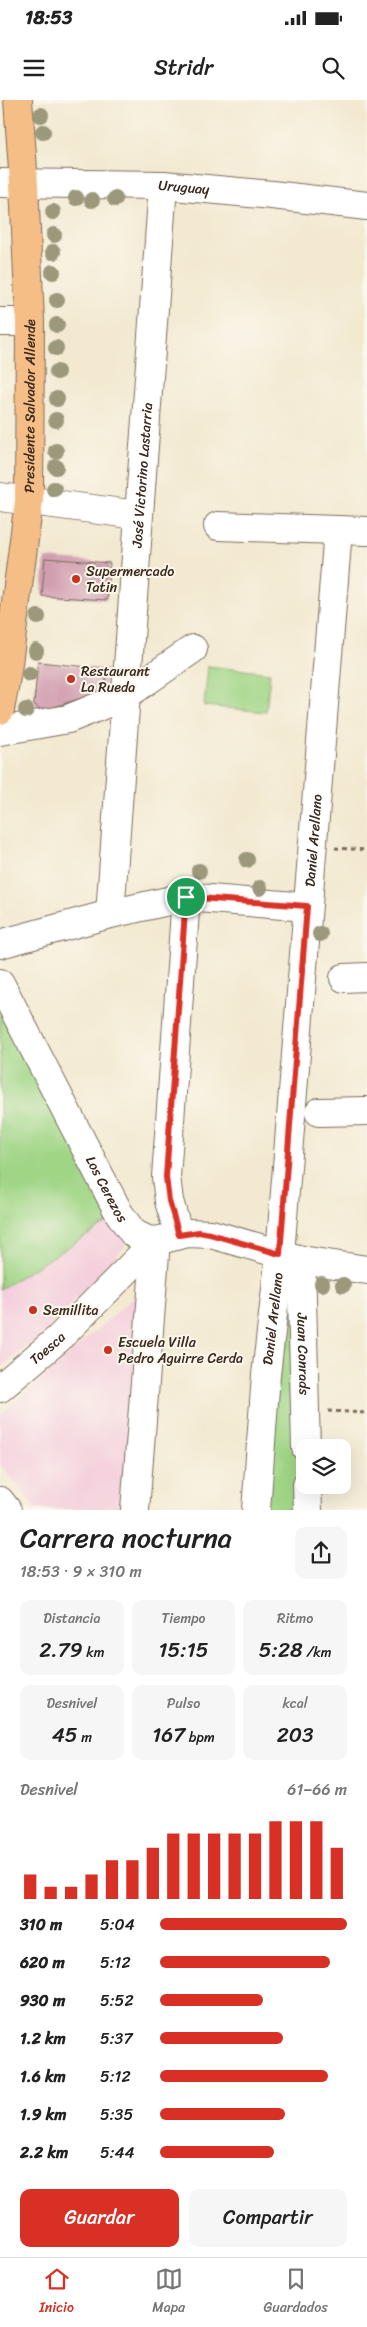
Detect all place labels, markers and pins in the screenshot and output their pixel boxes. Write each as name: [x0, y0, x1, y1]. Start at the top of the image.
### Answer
place label: Supermercado Tatin: [86, 559, 174, 600]
marker: Supermercado Tatin: [70, 573, 82, 585]
place label: Restaurant La Rueda: [81, 659, 150, 700]
marker: Restaurant La Rueda: [65, 673, 77, 685]
pin: [165, 876, 207, 918]
place label: Semillita: [43, 1298, 99, 1323]
marker: Semillita: [27, 1304, 39, 1316]
place label: Escuela Villa Pedro Aguirre Cerda: [118, 1330, 243, 1371]
marker: Escuela Villa Pedro Aguirre Cerda: [102, 1344, 114, 1356]

